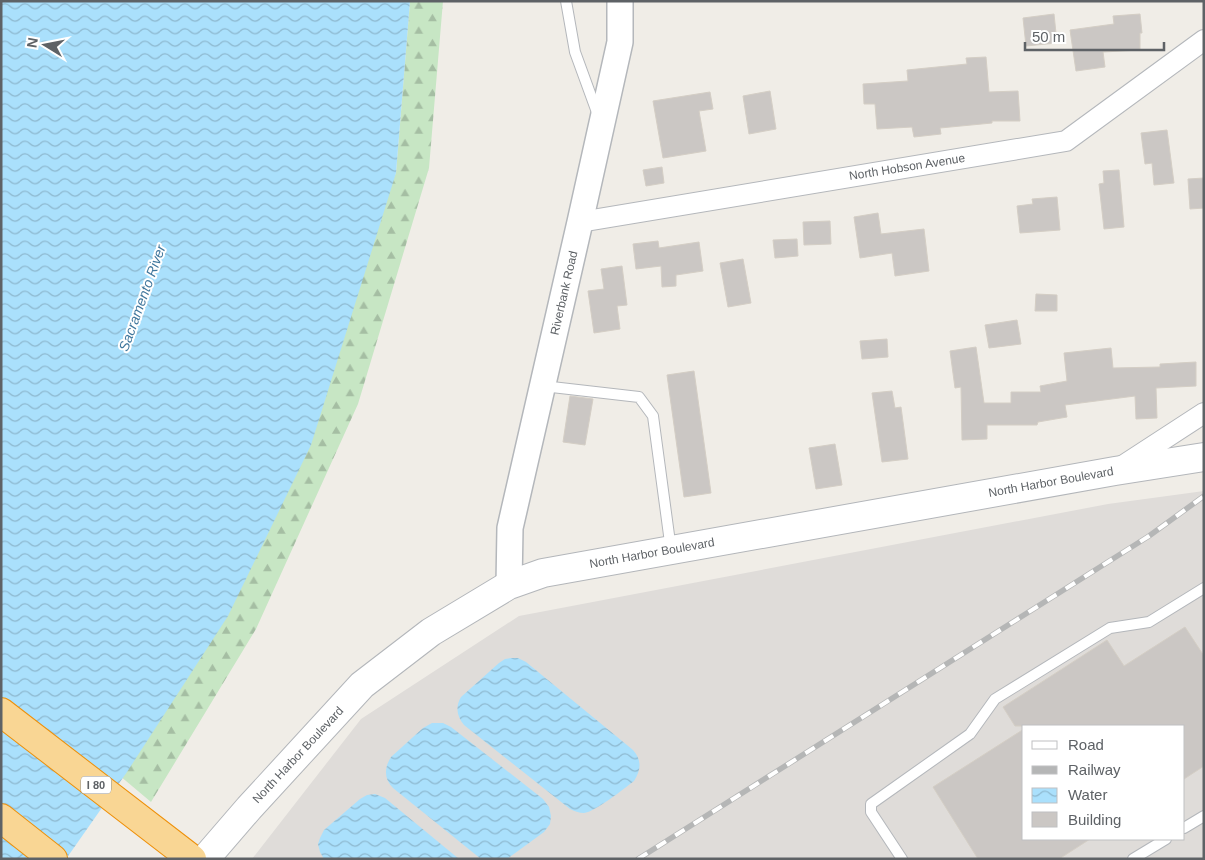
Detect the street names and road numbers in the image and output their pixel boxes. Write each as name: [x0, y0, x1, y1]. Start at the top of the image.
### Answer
street label: North Hobson Avenue: [848, 151, 966, 183]
street label: Riverbank Road: [548, 250, 580, 336]
street label: North Harbor Boulevard: [987, 464, 1115, 500]
street label: North Harbor Boulevard: [588, 535, 716, 571]
street label: North Harbor Boulevard: [250, 704, 346, 806]
road number: I 80: [81, 776, 111, 794]

